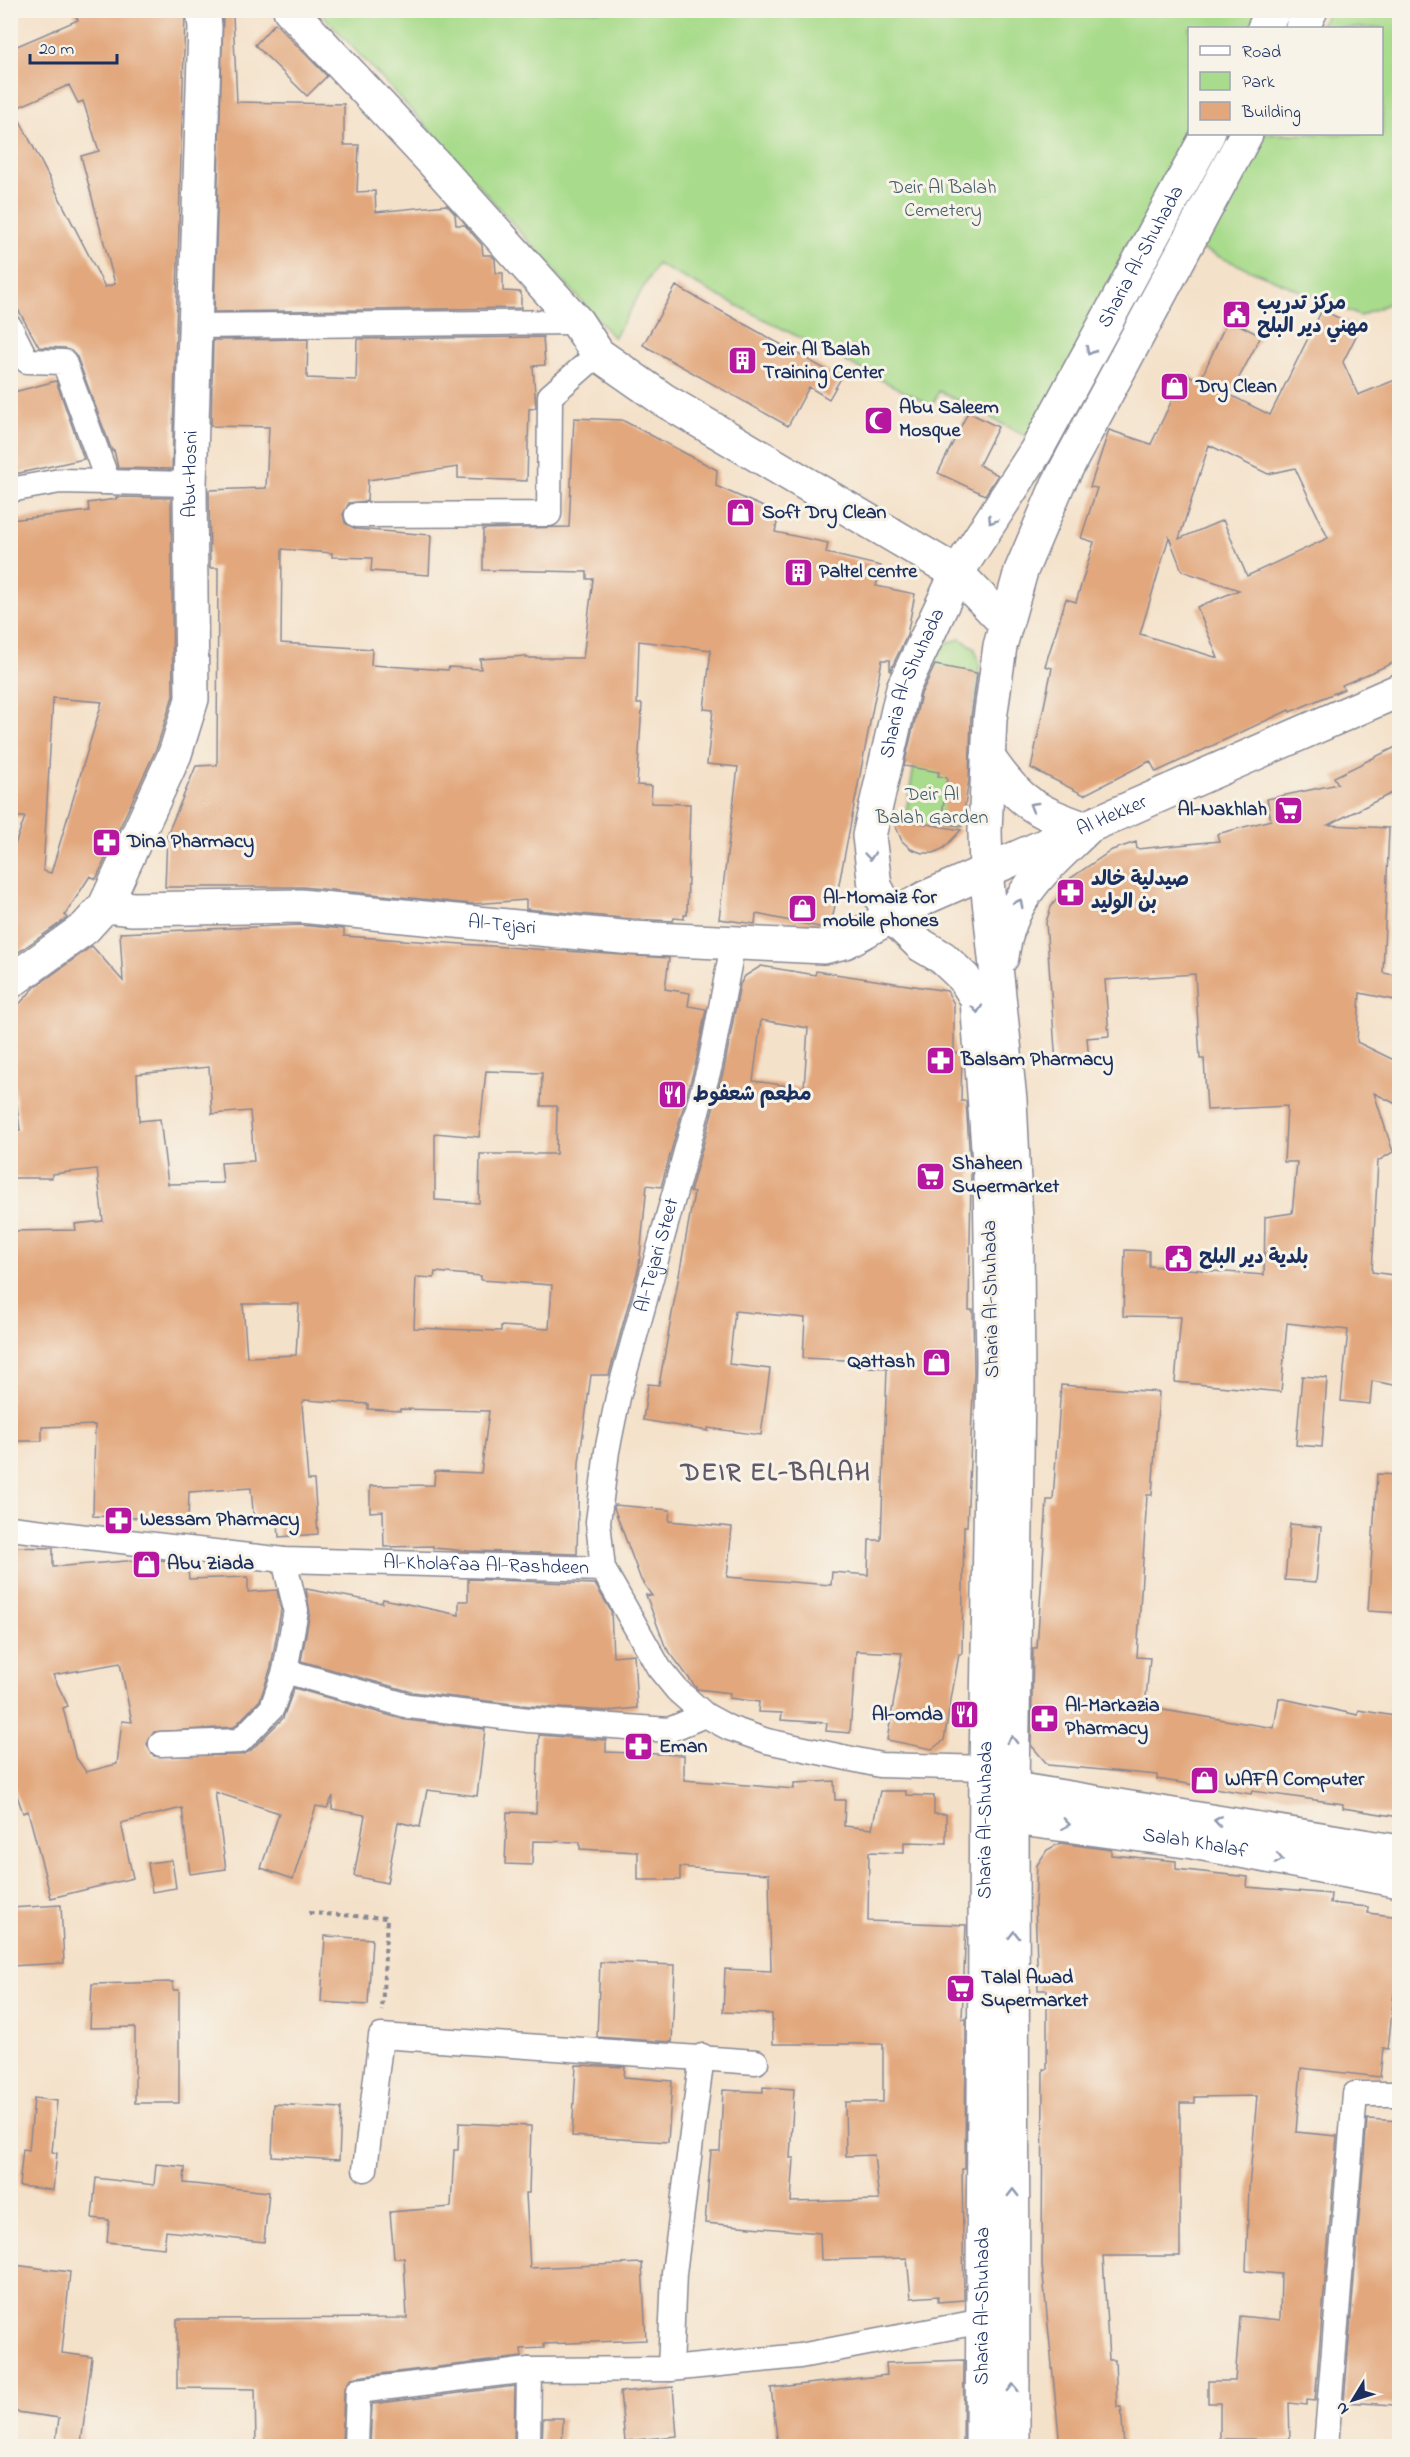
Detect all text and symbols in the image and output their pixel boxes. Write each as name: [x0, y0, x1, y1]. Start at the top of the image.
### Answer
scale bar: [30, 27, 117, 65]
legend: [1188, 27, 1383, 135]
text: 20 m: [39, 37, 74, 63]
text: Road: [1242, 40, 1281, 66]
text: Park: [1242, 70, 1275, 96]
text: Building: [1241, 100, 1301, 127]
park label: Deir Al Balah Cemetery: [888, 174, 997, 226]
street label: Sharia Al-Shuhada: [1091, 180, 1192, 333]
place label: مركز تدريب مهني دير البلح: [1257, 290, 1369, 343]
public building icon: مركز تدريب مهني دير البلح: [1220, 299, 1252, 331]
place label: Deir Al Balah Training Center: [762, 336, 885, 389]
building icon: Deir Al Balah Training Center: [726, 345, 758, 377]
one-way arrow: [1086, 345, 1097, 356]
shop icon: Dry Clean: [1159, 371, 1191, 403]
place label: Dry Clean: [1195, 373, 1277, 403]
place label: Abu Saleem Mosque: [899, 394, 999, 446]
mosque icon: Abu Saleem Mosque: [862, 404, 894, 436]
street label: Abu-Hosni: [175, 430, 206, 518]
shop icon: Soft Dry Clean: [725, 497, 757, 529]
place label: Soft Dry Clean: [762, 499, 887, 529]
one-way arrow: [988, 513, 999, 524]
building icon: Paltel centre: [782, 556, 814, 588]
place label: Paltel centre: [819, 558, 918, 587]
street label: Sharia Al-Shuhada: [873, 604, 953, 761]
park label: Deir Al Balah Garden: [875, 781, 988, 833]
street label: Al Hekker: [1072, 788, 1152, 844]
supermarket icon: Al-Nakhlah: [1272, 794, 1304, 826]
place label: Al-Nakhlah: [1178, 796, 1267, 825]
one-way arrow: [1029, 802, 1039, 813]
pharmacy icon: Dina Pharmacy: [90, 826, 122, 858]
place label: Dina Pharmacy: [126, 828, 254, 858]
one-way arrow: [863, 852, 876, 861]
place label: صيدلية خالد بن الوليد: [1091, 866, 1189, 918]
pharmacy icon: صيدلية خالد بن الوليد: [1054, 876, 1086, 908]
place label: Al-Momaiz for mobile phones: [823, 884, 939, 936]
shop icon: Al-Momaiz for mobile phones: [786, 893, 818, 925]
one-way arrow: [1012, 899, 1024, 910]
street label: Al-Tejari: [467, 908, 537, 943]
one-way arrow: [970, 1004, 983, 1014]
pharmacy icon: Balsam Pharmacy: [924, 1044, 956, 1076]
place label: Balsam Pharmacy: [960, 1046, 1113, 1076]
restaurant icon: مطعم شعفوط: [656, 1079, 688, 1111]
place label: مطعم شعفوط: [693, 1081, 812, 1110]
place label: Shaheen Supermarket: [952, 1150, 1059, 1202]
supermarket icon: Shaheen Supermarket: [915, 1160, 947, 1192]
street label: Al-Tejari Steet: [628, 1195, 687, 1316]
street label: Sharia Al-Shuhada: [976, 1220, 1008, 1378]
public building icon: بلدية دير البلح: [1162, 1242, 1194, 1274]
place label: بلدية دير البلح: [1199, 1244, 1308, 1273]
shop icon: Qattash: [920, 1346, 952, 1378]
place label: Qattash: [847, 1348, 915, 1377]
district label: DEIR EL-BALAH: [680, 1455, 871, 1493]
pharmacy icon: Wessam Pharmacy: [103, 1504, 135, 1536]
place label: Wessam Pharmacy: [140, 1506, 299, 1536]
shop icon: Abu Ziada: [130, 1548, 162, 1580]
street label: Al-Kholafaa Al-Rashdeen: [383, 1548, 590, 1583]
place label: Abu Ziada: [167, 1550, 254, 1579]
place label: Al-Markazia Pharmacy: [1065, 1692, 1160, 1745]
restaurant icon: Al-omda: [948, 1699, 980, 1731]
place label: Al-omda: [872, 1701, 943, 1730]
pharmacy icon: Al-Markazia Pharmacy: [1028, 1702, 1060, 1734]
pharmacy icon: Eman: [622, 1731, 654, 1763]
place label: Eman: [659, 1733, 707, 1762]
one-way arrow: [1006, 1736, 1019, 1745]
street label: Sharia Al-Shuhada: [971, 1741, 1001, 1899]
shop icon: WAFA Computer: [1188, 1764, 1220, 1796]
place label: WAFA Computer: [1225, 1766, 1365, 1795]
one-way arrow: [1213, 1815, 1223, 1828]
one-way arrow: [1061, 1818, 1070, 1830]
street label: Salah Khalaf: [1141, 1821, 1251, 1867]
one-way arrow: [1273, 1852, 1283, 1865]
one-way arrow: [1008, 1931, 1020, 1940]
place label: Talal Awad Supermarket: [981, 1964, 1088, 2016]
supermarket icon: Talal Awad Supermarket: [944, 1973, 976, 2005]
one-way arrow: [1007, 2189, 1019, 2198]
street label: Sharia Al-Shuhada: [968, 2227, 998, 2385]
north arrow: [1323, 2370, 1383, 2430]
one-way arrow: [1007, 2384, 1019, 2393]
text: N: [1330, 2396, 1356, 2420]

